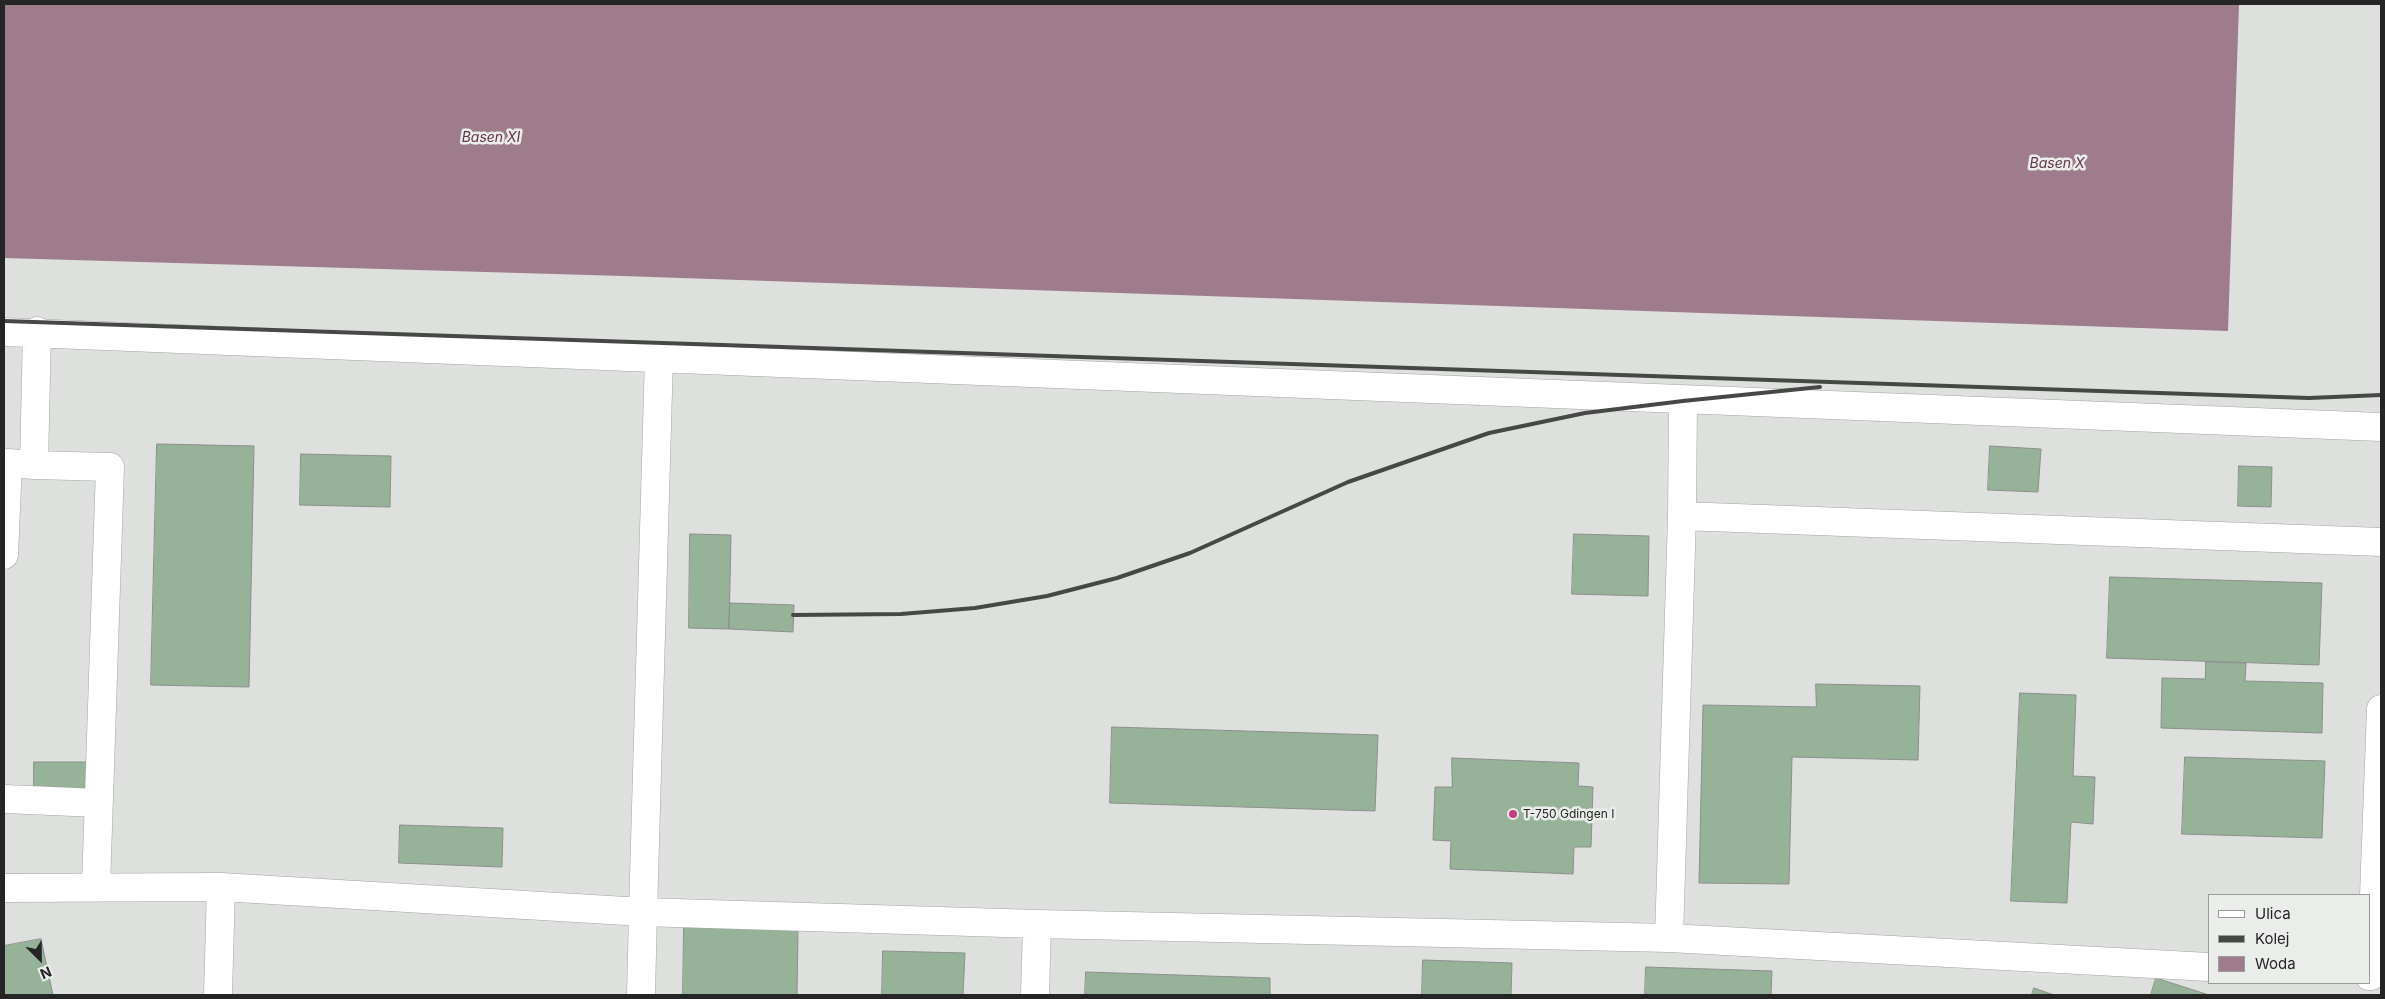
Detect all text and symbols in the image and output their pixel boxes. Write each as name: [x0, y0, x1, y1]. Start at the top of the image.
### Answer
water label: Basen XI: [462, 130, 520, 146]
water label: Basen X: [2030, 156, 2084, 172]
place label: T-750 Gdingen I: [1523, 807, 1614, 821]
marker: T-750 Gdingen I: [1507, 808, 1519, 820]
legend: [2208, 894, 2370, 984]
text: Ulica: [2255, 904, 2291, 923]
text: Kolej: [2255, 929, 2290, 948]
north arrow: [15, 934, 65, 984]
text: Woda: [2255, 954, 2296, 973]
text: N: [38, 963, 54, 983]

